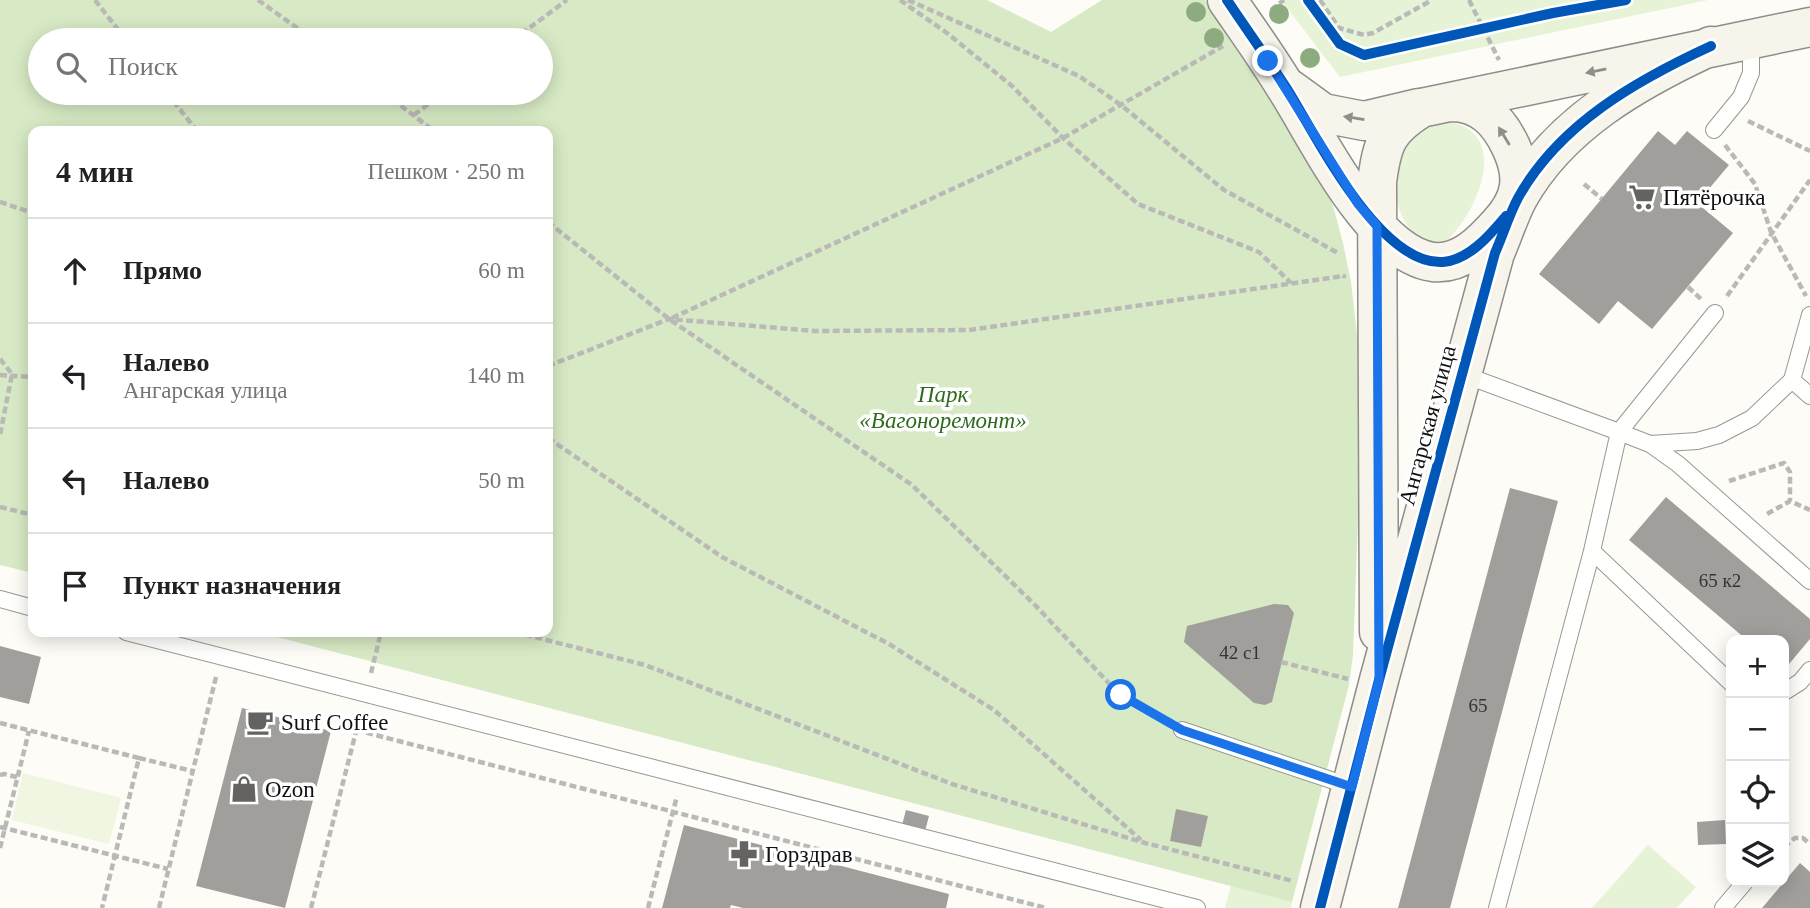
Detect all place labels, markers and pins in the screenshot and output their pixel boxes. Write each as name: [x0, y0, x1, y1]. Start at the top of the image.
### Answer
supermarket icon: Пятёрочка: [1627, 182, 1657, 212]
place label: Пятёрочка: [1663, 185, 1765, 210]
cafe icon: Surf Coffee: [245, 707, 275, 737]
place label: Surf Coffee: [281, 710, 389, 735]
shop icon: Ozon: [229, 774, 259, 804]
place label: Ozon: [265, 777, 315, 802]
pharmacy icon: Горздрав: [729, 839, 759, 869]
place label: Горздрав: [765, 842, 853, 867]

